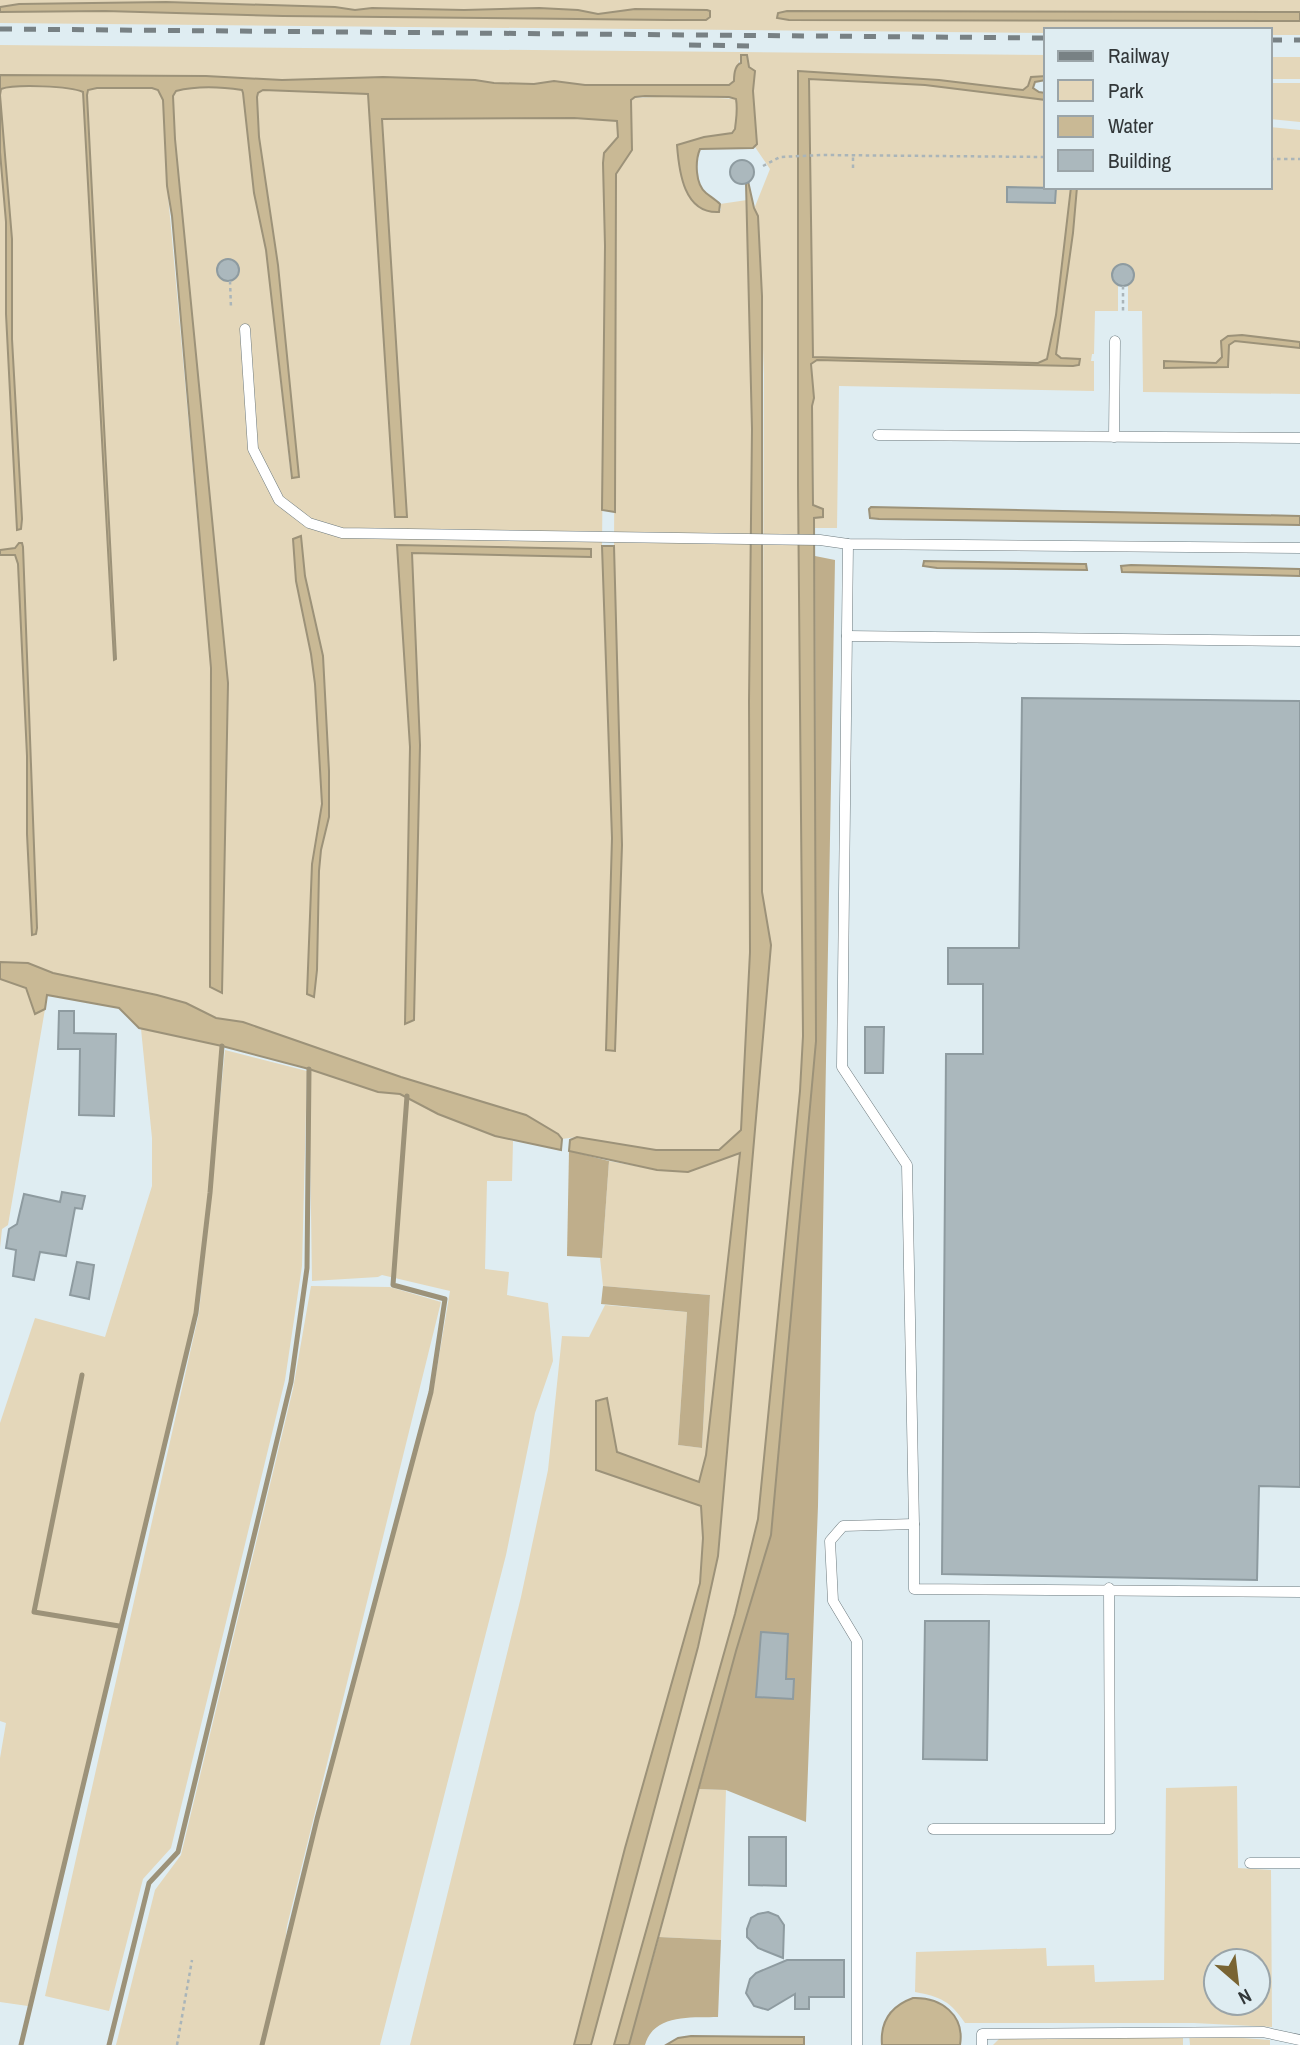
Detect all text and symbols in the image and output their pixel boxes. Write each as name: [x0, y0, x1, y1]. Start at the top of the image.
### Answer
legend: [1044, 28, 1272, 189]
text: Railway: [1108, 41, 1170, 70]
text: Park: [1108, 76, 1144, 105]
text: Water: [1108, 111, 1154, 140]
text: Building: [1108, 146, 1172, 175]
north arrow: [1202, 1947, 1272, 2017]
text: N: [1234, 1983, 1256, 2011]

